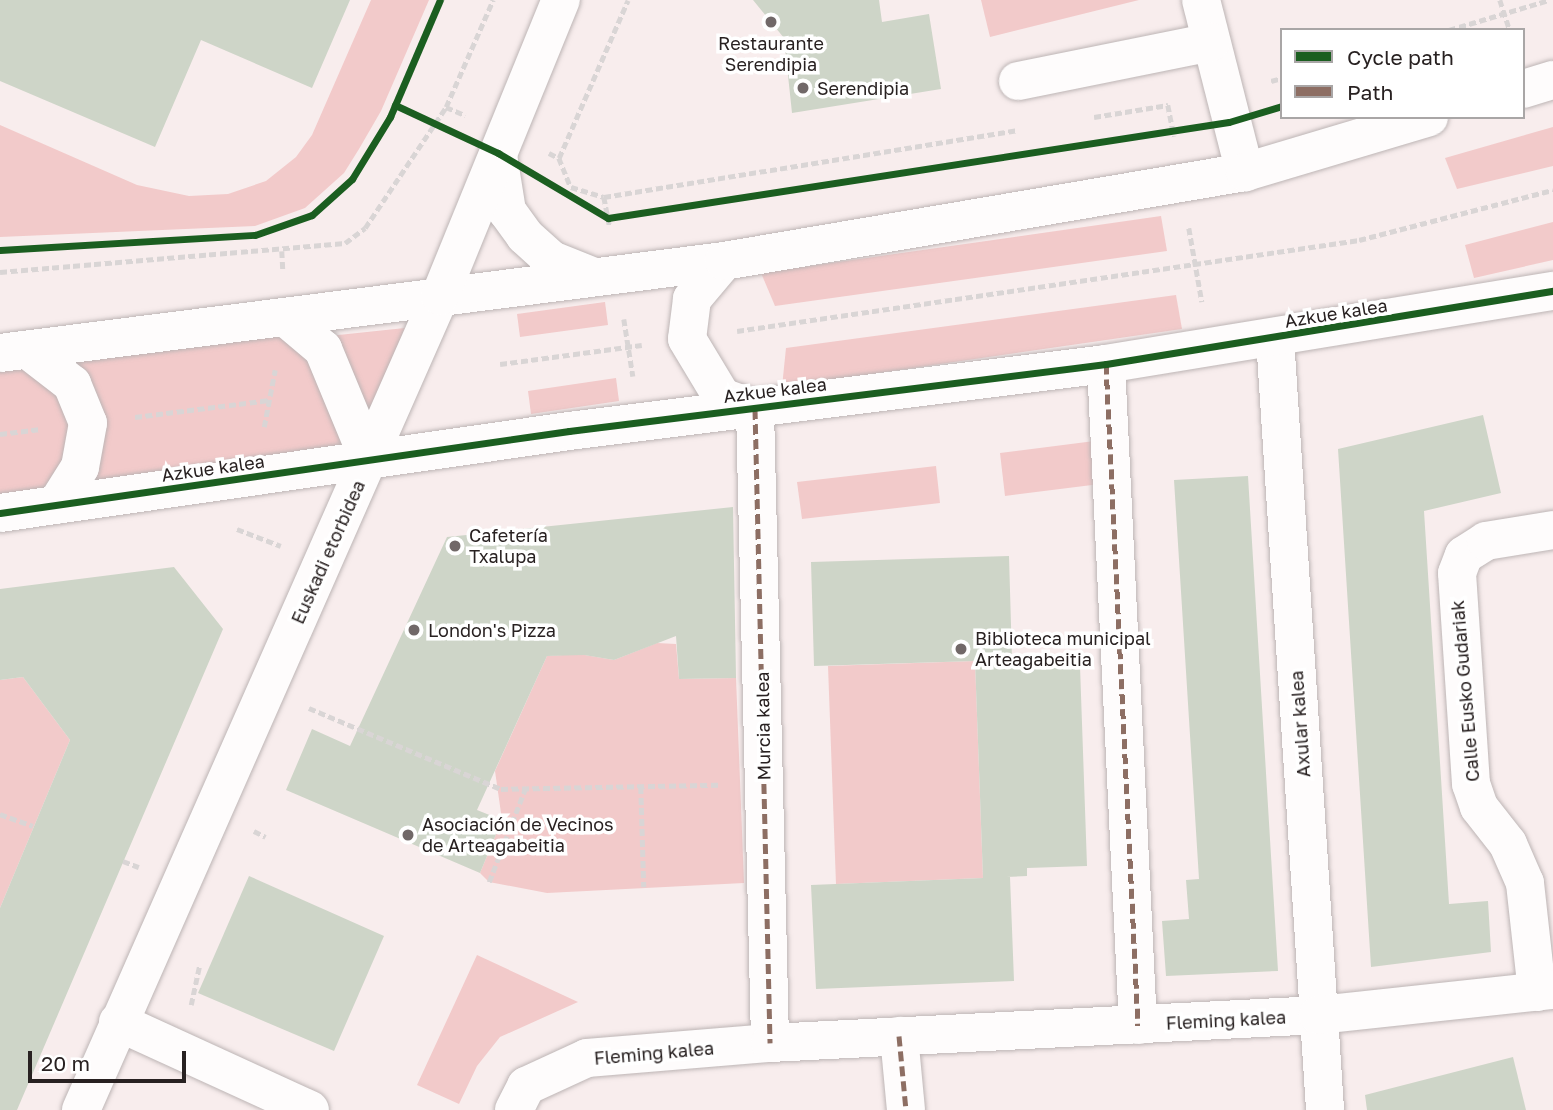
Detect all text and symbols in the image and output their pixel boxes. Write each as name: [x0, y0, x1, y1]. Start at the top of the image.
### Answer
marker: Restaurante Serendipia: [763, 14, 779, 30]
legend: [1280, 28, 1525, 119]
place label: Restaurante Serendipia: [718, 33, 824, 76]
text: Cycle path: [1347, 44, 1454, 70]
place label: Serendipia: [817, 77, 909, 99]
text: Path: [1347, 79, 1394, 105]
marker: Serendipia: [795, 80, 811, 96]
street label: Azkue kalea: [1283, 294, 1389, 332]
street label: Azkue kalea: [722, 373, 828, 407]
street label: Azkue kalea: [160, 450, 266, 486]
street label: Euskadi etorbidea: [287, 477, 369, 627]
place label: Cafetería Txalupa: [469, 525, 548, 568]
marker: Cafetería Txalupa: [447, 538, 463, 554]
street label: Calle Eusko Gudariak: [1446, 599, 1484, 783]
place label: London's Pizza: [428, 619, 556, 641]
marker: London's Pizza: [406, 622, 422, 638]
place label: Biblioteca municipal Arteagabeitia: [975, 628, 1151, 670]
marker: Biblioteca municipal Arteagabeitia: [953, 641, 969, 657]
street label: Axular kalea: [1285, 670, 1315, 778]
street label: Murcia kalea: [751, 671, 775, 781]
place label: Asociación de Vecinos de Arteagabeitia: [422, 814, 614, 856]
marker: Asociación de Vecinos de Arteagabeitia: [400, 827, 416, 843]
street label: Fleming kalea: [1165, 1006, 1287, 1034]
scale bar: [32, 1036, 189, 1080]
street label: Fleming kalea: [593, 1037, 715, 1069]
text: 20 m: [41, 1050, 90, 1076]

